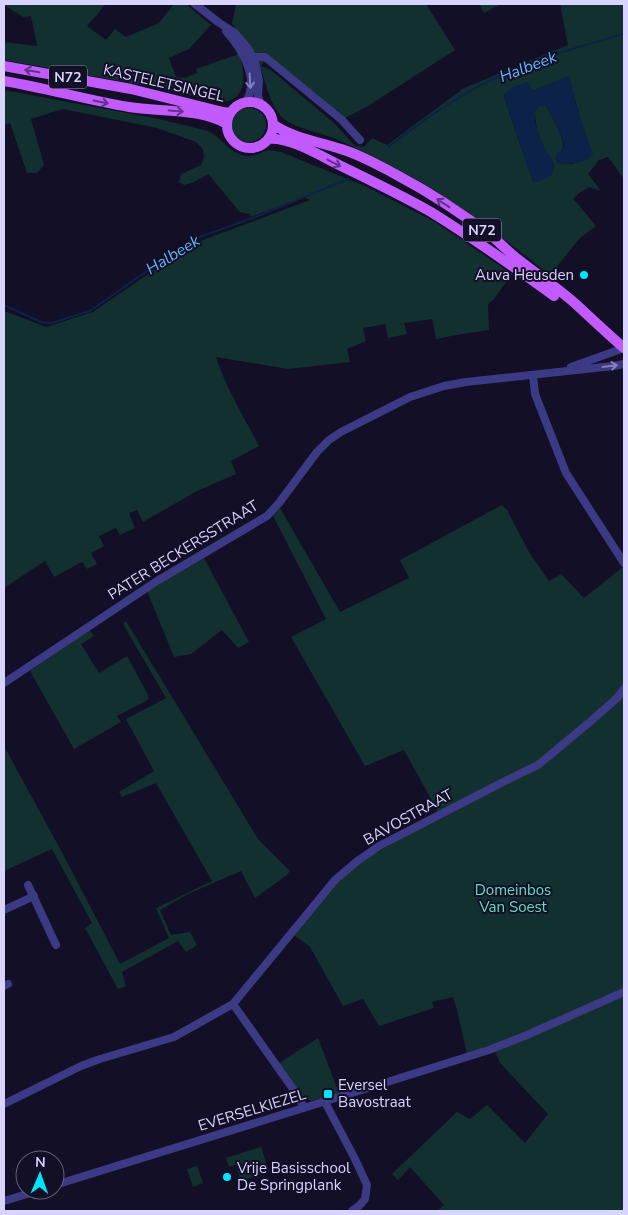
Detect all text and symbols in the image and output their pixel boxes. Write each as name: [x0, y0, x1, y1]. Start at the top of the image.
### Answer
water label: Halbeek: [496, 46, 561, 88]
street label: KASTELETSINGEL: [101, 59, 227, 107]
one-way arrow: [24, 65, 40, 75]
road number: N72: [49, 66, 87, 88]
one-way arrow: [245, 73, 254, 89]
one-way arrow: [93, 97, 109, 107]
one-way arrow: [167, 107, 183, 116]
one-way arrow: [326, 158, 341, 168]
one-way arrow: [436, 198, 450, 208]
road number: N72: [463, 218, 501, 242]
water label: Halbeek: [142, 229, 205, 280]
place label: Auva Heusden: [475, 265, 574, 285]
marker: Auva Heusden: [578, 269, 590, 281]
one-way arrow: [601, 361, 617, 371]
street label: PATER BECKERSSTRAAT: [104, 495, 262, 605]
street label: BAVOSTRAAT: [360, 784, 456, 850]
park label: Domeinbos Van Soest: [475, 880, 551, 917]
place label: Eversel Bavostraat: [338, 1075, 412, 1112]
street label: EVERSELKIEZEL: [196, 1084, 308, 1136]
marker: Eversel Bavostraat: [322, 1088, 334, 1100]
north arrow: [15, 1150, 65, 1200]
text: N: [35, 1153, 46, 1172]
place label: Vrije Basisschool De Springplank: [236, 1158, 351, 1195]
marker: Vrije Basisschool De Springplank: [221, 1171, 233, 1183]

